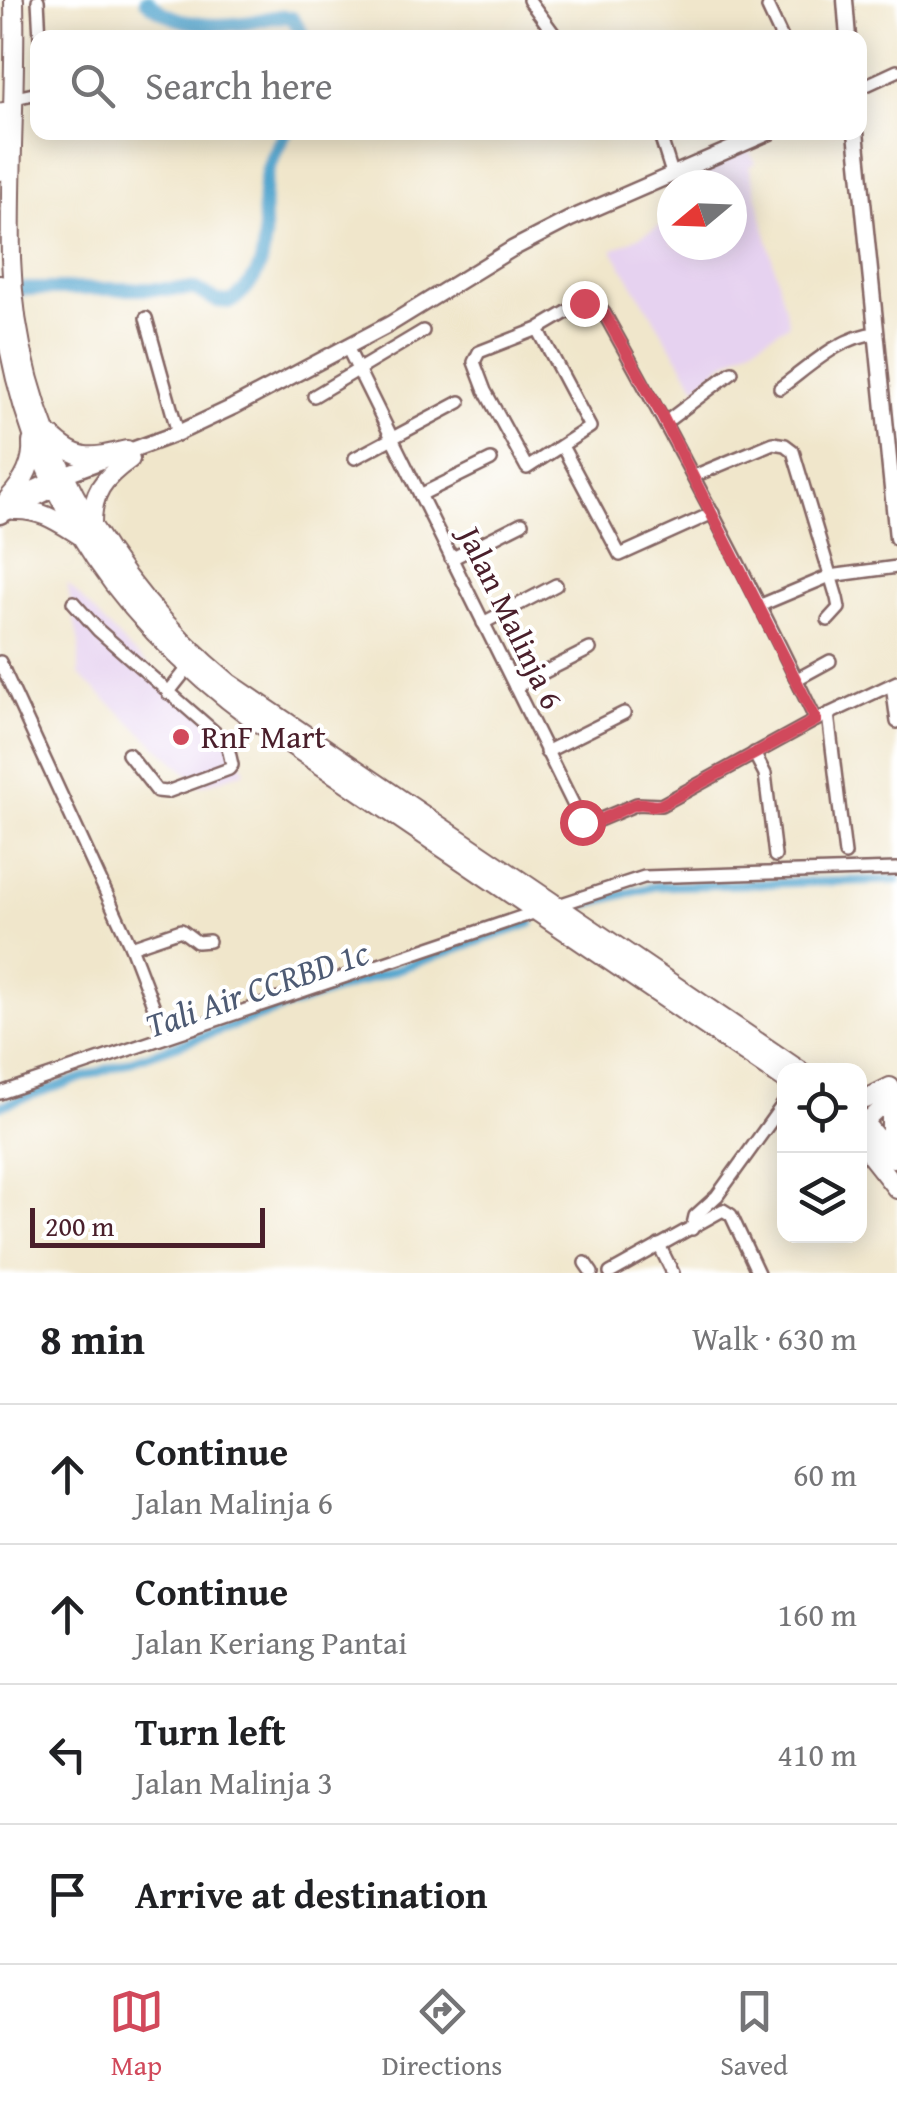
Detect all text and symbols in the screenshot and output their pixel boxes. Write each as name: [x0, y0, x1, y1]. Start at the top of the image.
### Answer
search box: [30, 30, 867, 140]
text: Search here: [145, 57, 333, 113]
icon: search: [65, 58, 120, 113]
north arrow: [657, 170, 747, 260]
route end: [562, 281, 608, 327]
street label: Jalan Malinja 6: [445, 515, 576, 717]
place label: RnF Mart: [201, 713, 326, 760]
marker: RnF Mart: [170, 726, 192, 748]
route start: [560, 800, 606, 846]
water label: Tali Air CCRBD 1c: [138, 926, 376, 1051]
map controls: [777, 1063, 867, 1243]
button: locate: [777, 1063, 867, 1153]
button: layers: [777, 1153, 867, 1243]
scale bar: [30, 1203, 265, 1248]
text: 200 m: [45, 1205, 114, 1246]
text: 8 min: [40, 1308, 145, 1369]
text: Walk · 630 m: [692, 1315, 857, 1362]
text: Continue: [135, 1423, 288, 1479]
icon: ahead: [40, 1447, 95, 1502]
text: 60 m: [793, 1451, 857, 1498]
text: Jalan Malinja 6: [135, 1479, 333, 1526]
text: Continue: [135, 1563, 288, 1619]
icon: ahead: [40, 1587, 95, 1642]
text: 160 m: [778, 1591, 857, 1638]
text: Jalan Keriang Pantai: [135, 1619, 407, 1666]
text: Turn left: [135, 1703, 286, 1759]
icon: left: [40, 1727, 95, 1782]
text: 410 m: [778, 1731, 857, 1778]
text: Jalan Malinja 3: [135, 1759, 333, 1806]
text: Arrive at destination: [135, 1866, 488, 1922]
icon: arrive: [40, 1867, 95, 1922]
tab: Map: [109, 1984, 164, 2085]
tab: Directions: [382, 1984, 502, 2085]
tab: Saved: [720, 1984, 788, 2085]

